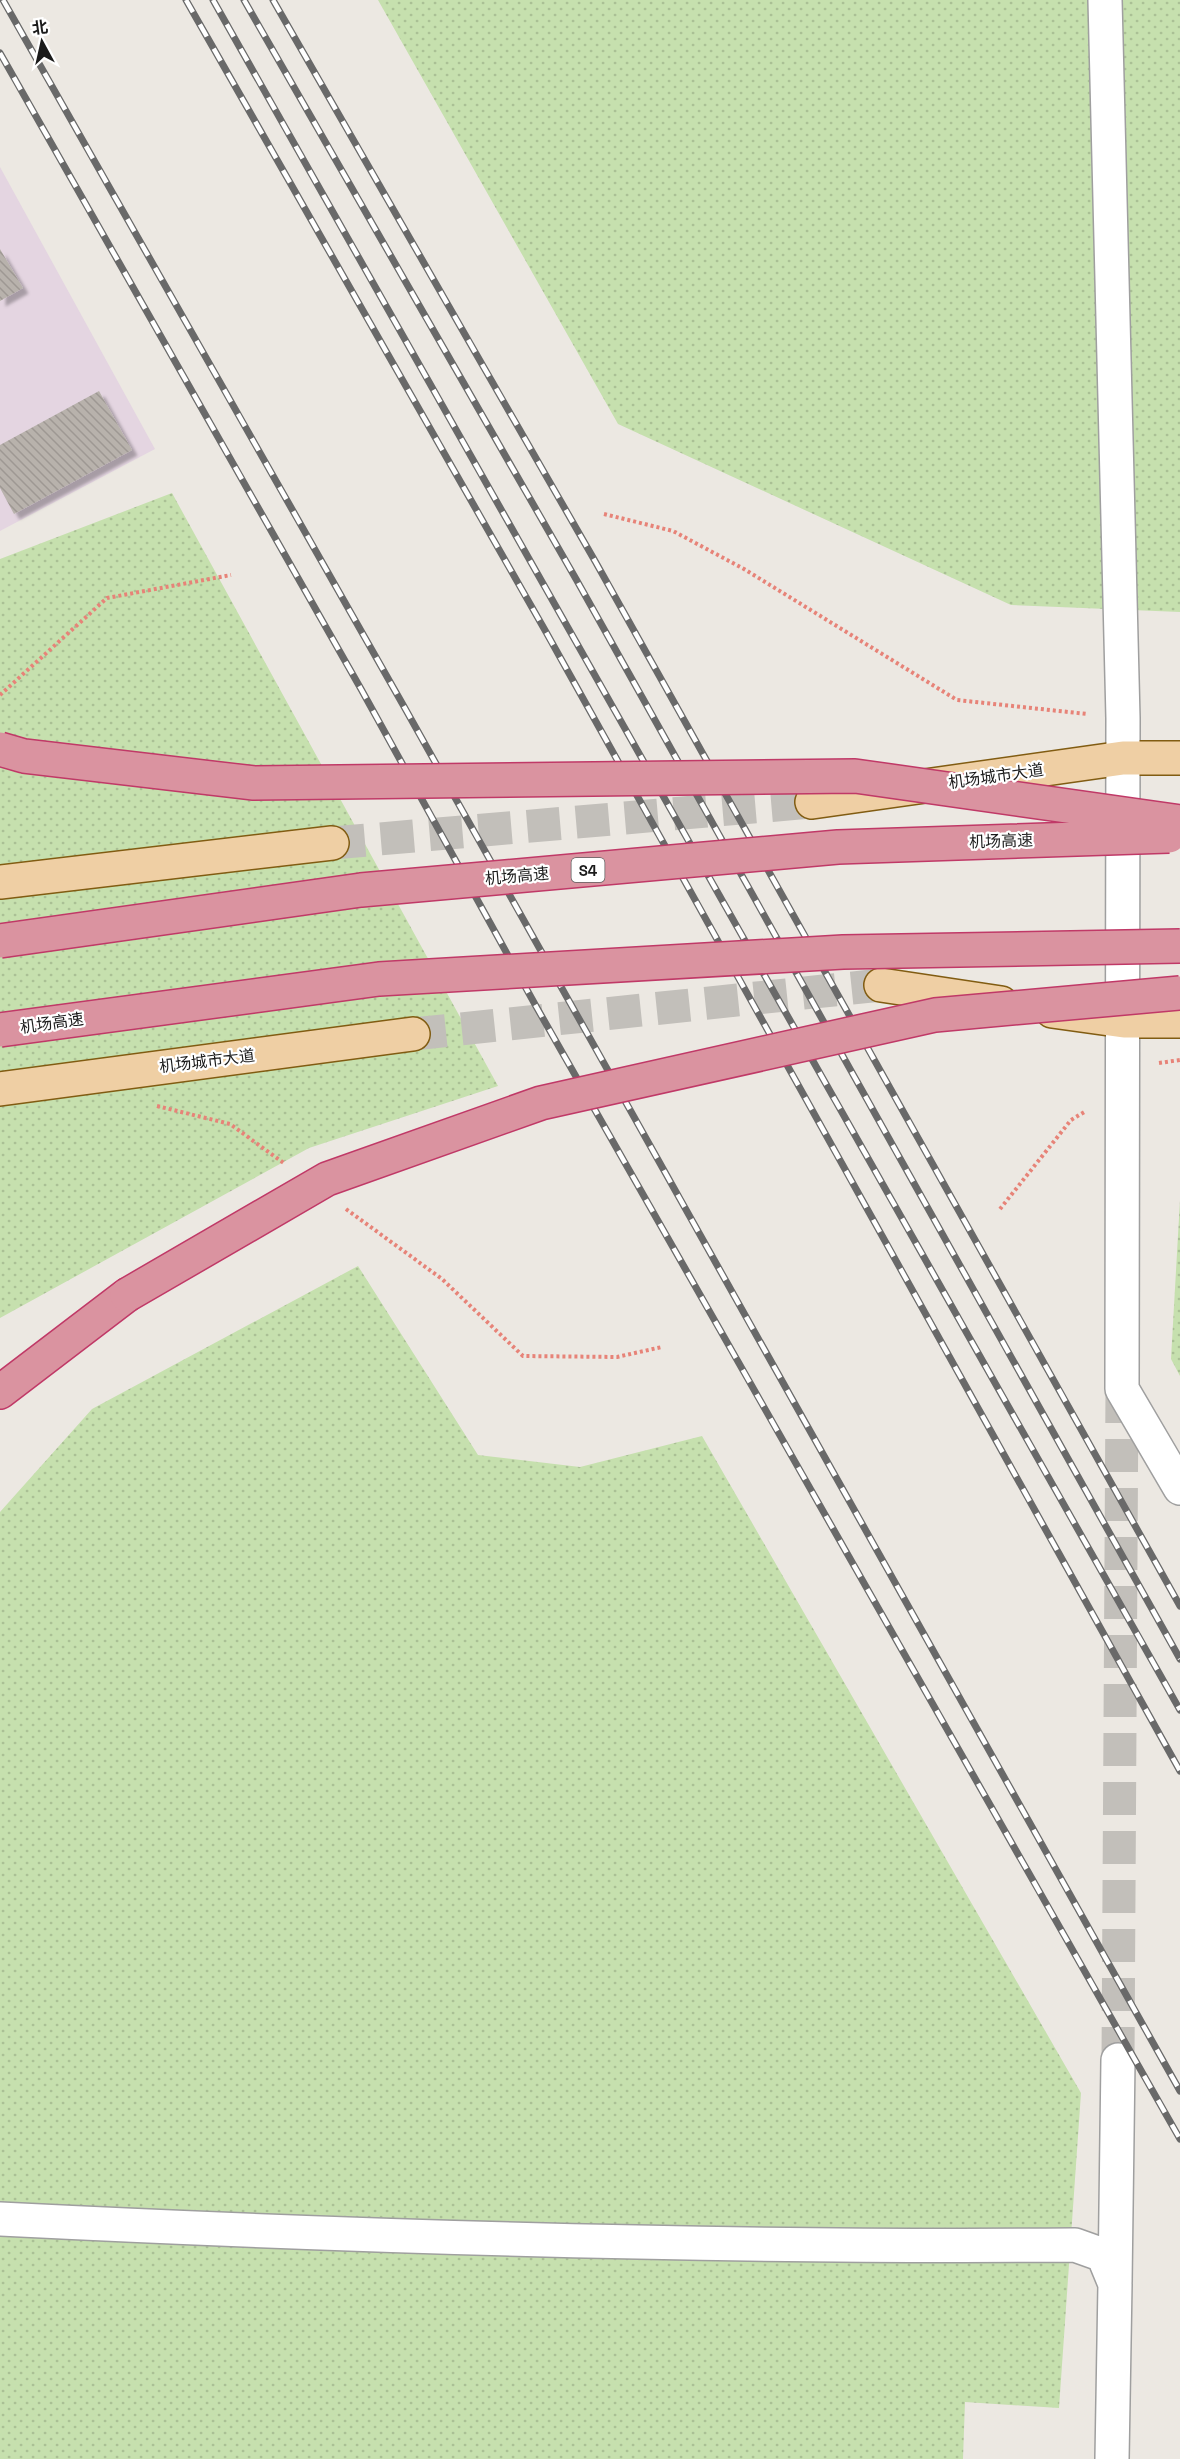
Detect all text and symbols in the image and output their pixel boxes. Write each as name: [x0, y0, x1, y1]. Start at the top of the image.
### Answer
north arrow: [12, 12, 72, 72]
text: 北: [31, 16, 49, 39]
street label: 机场城市大道: [947, 759, 1045, 793]
street label: 机场高速: [969, 829, 1033, 853]
road number: S4: [572, 858, 604, 882]
street label: 机场高速: [484, 863, 550, 889]
street label: 机场高速: [19, 1008, 85, 1038]
street label: 机场城市大道: [158, 1045, 256, 1077]

